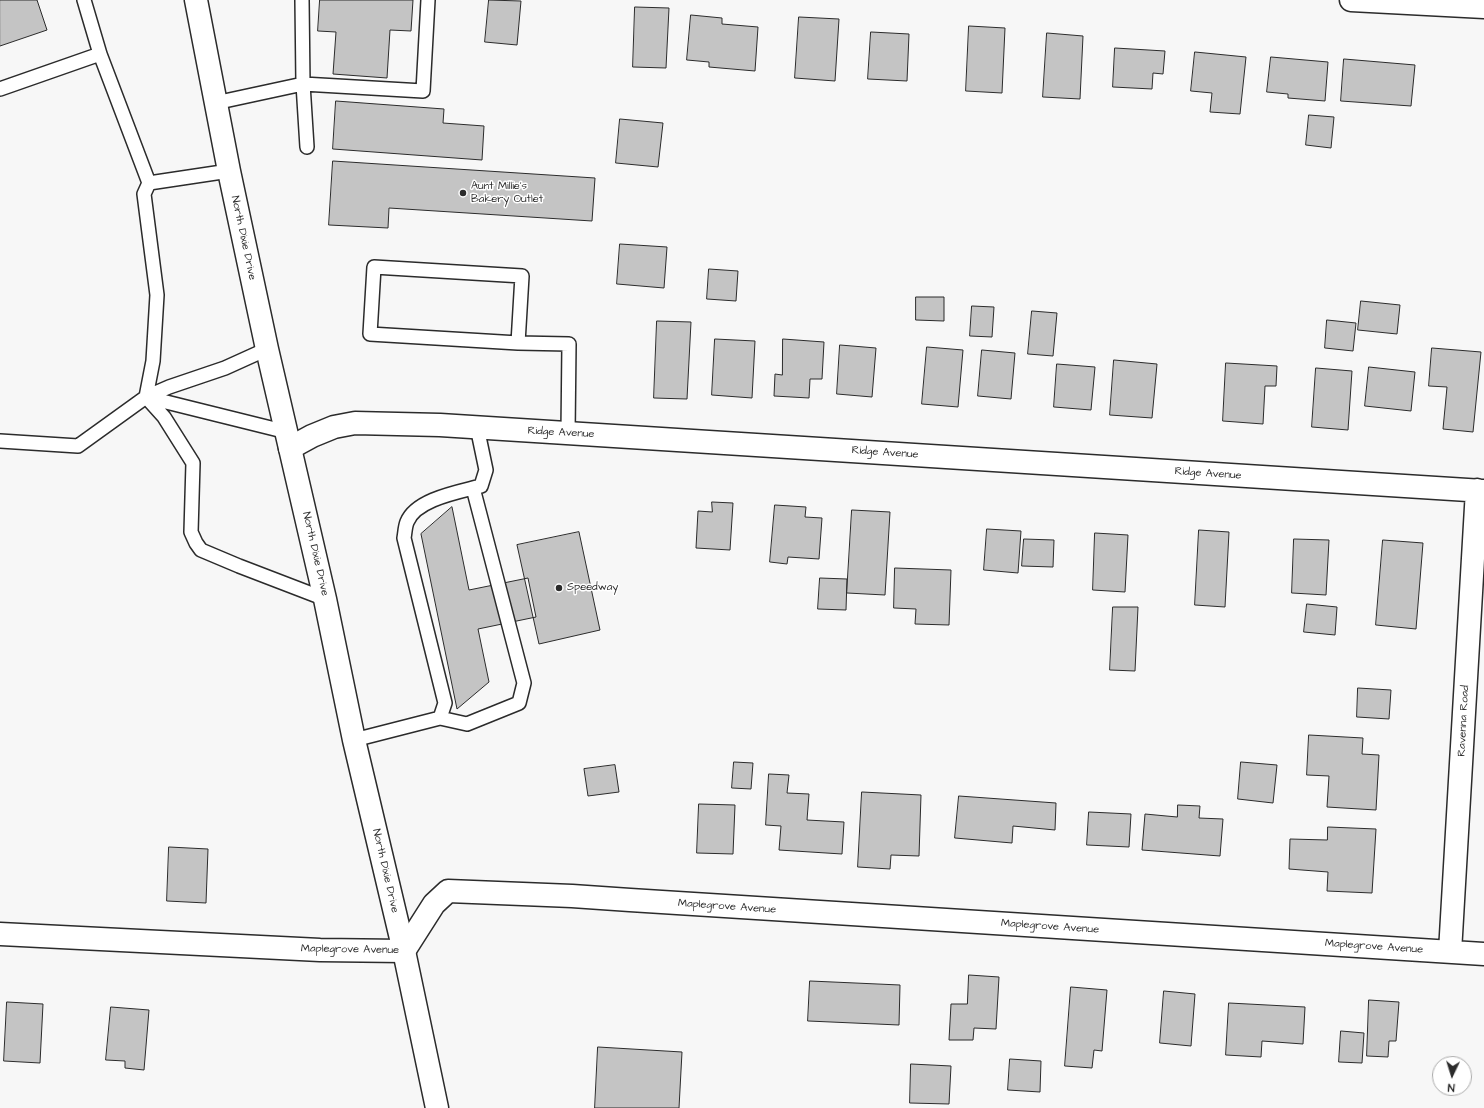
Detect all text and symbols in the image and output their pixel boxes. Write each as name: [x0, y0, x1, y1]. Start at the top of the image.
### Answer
place label: Aunt Millie's Bakery Outlet: [471, 180, 543, 206]
marker: Aunt Millie's Bakery Outlet: [458, 188, 468, 198]
street label: North Dixie Drive: [228, 195, 258, 281]
street label: Ridge Avenue: [527, 425, 595, 441]
street label: Ridge Avenue: [851, 444, 919, 462]
street label: Ridge Avenue: [1174, 465, 1242, 483]
street label: North Dixie Drive: [299, 511, 331, 597]
place label: Speedway: [567, 581, 618, 595]
marker: Speedway: [554, 583, 564, 593]
street label: Ravenna Road: [1456, 685, 1472, 757]
street label: North Dixie Drive: [369, 828, 401, 914]
street label: Maplegrove Avenue: [678, 897, 776, 917]
street label: Maplegrove Avenue: [1001, 917, 1099, 937]
street label: Maplegrove Avenue: [1325, 937, 1423, 957]
street label: Maplegrove Avenue: [301, 943, 399, 957]
north arrow: [1432, 1056, 1472, 1096]
text: N: [1447, 1080, 1455, 1095]

